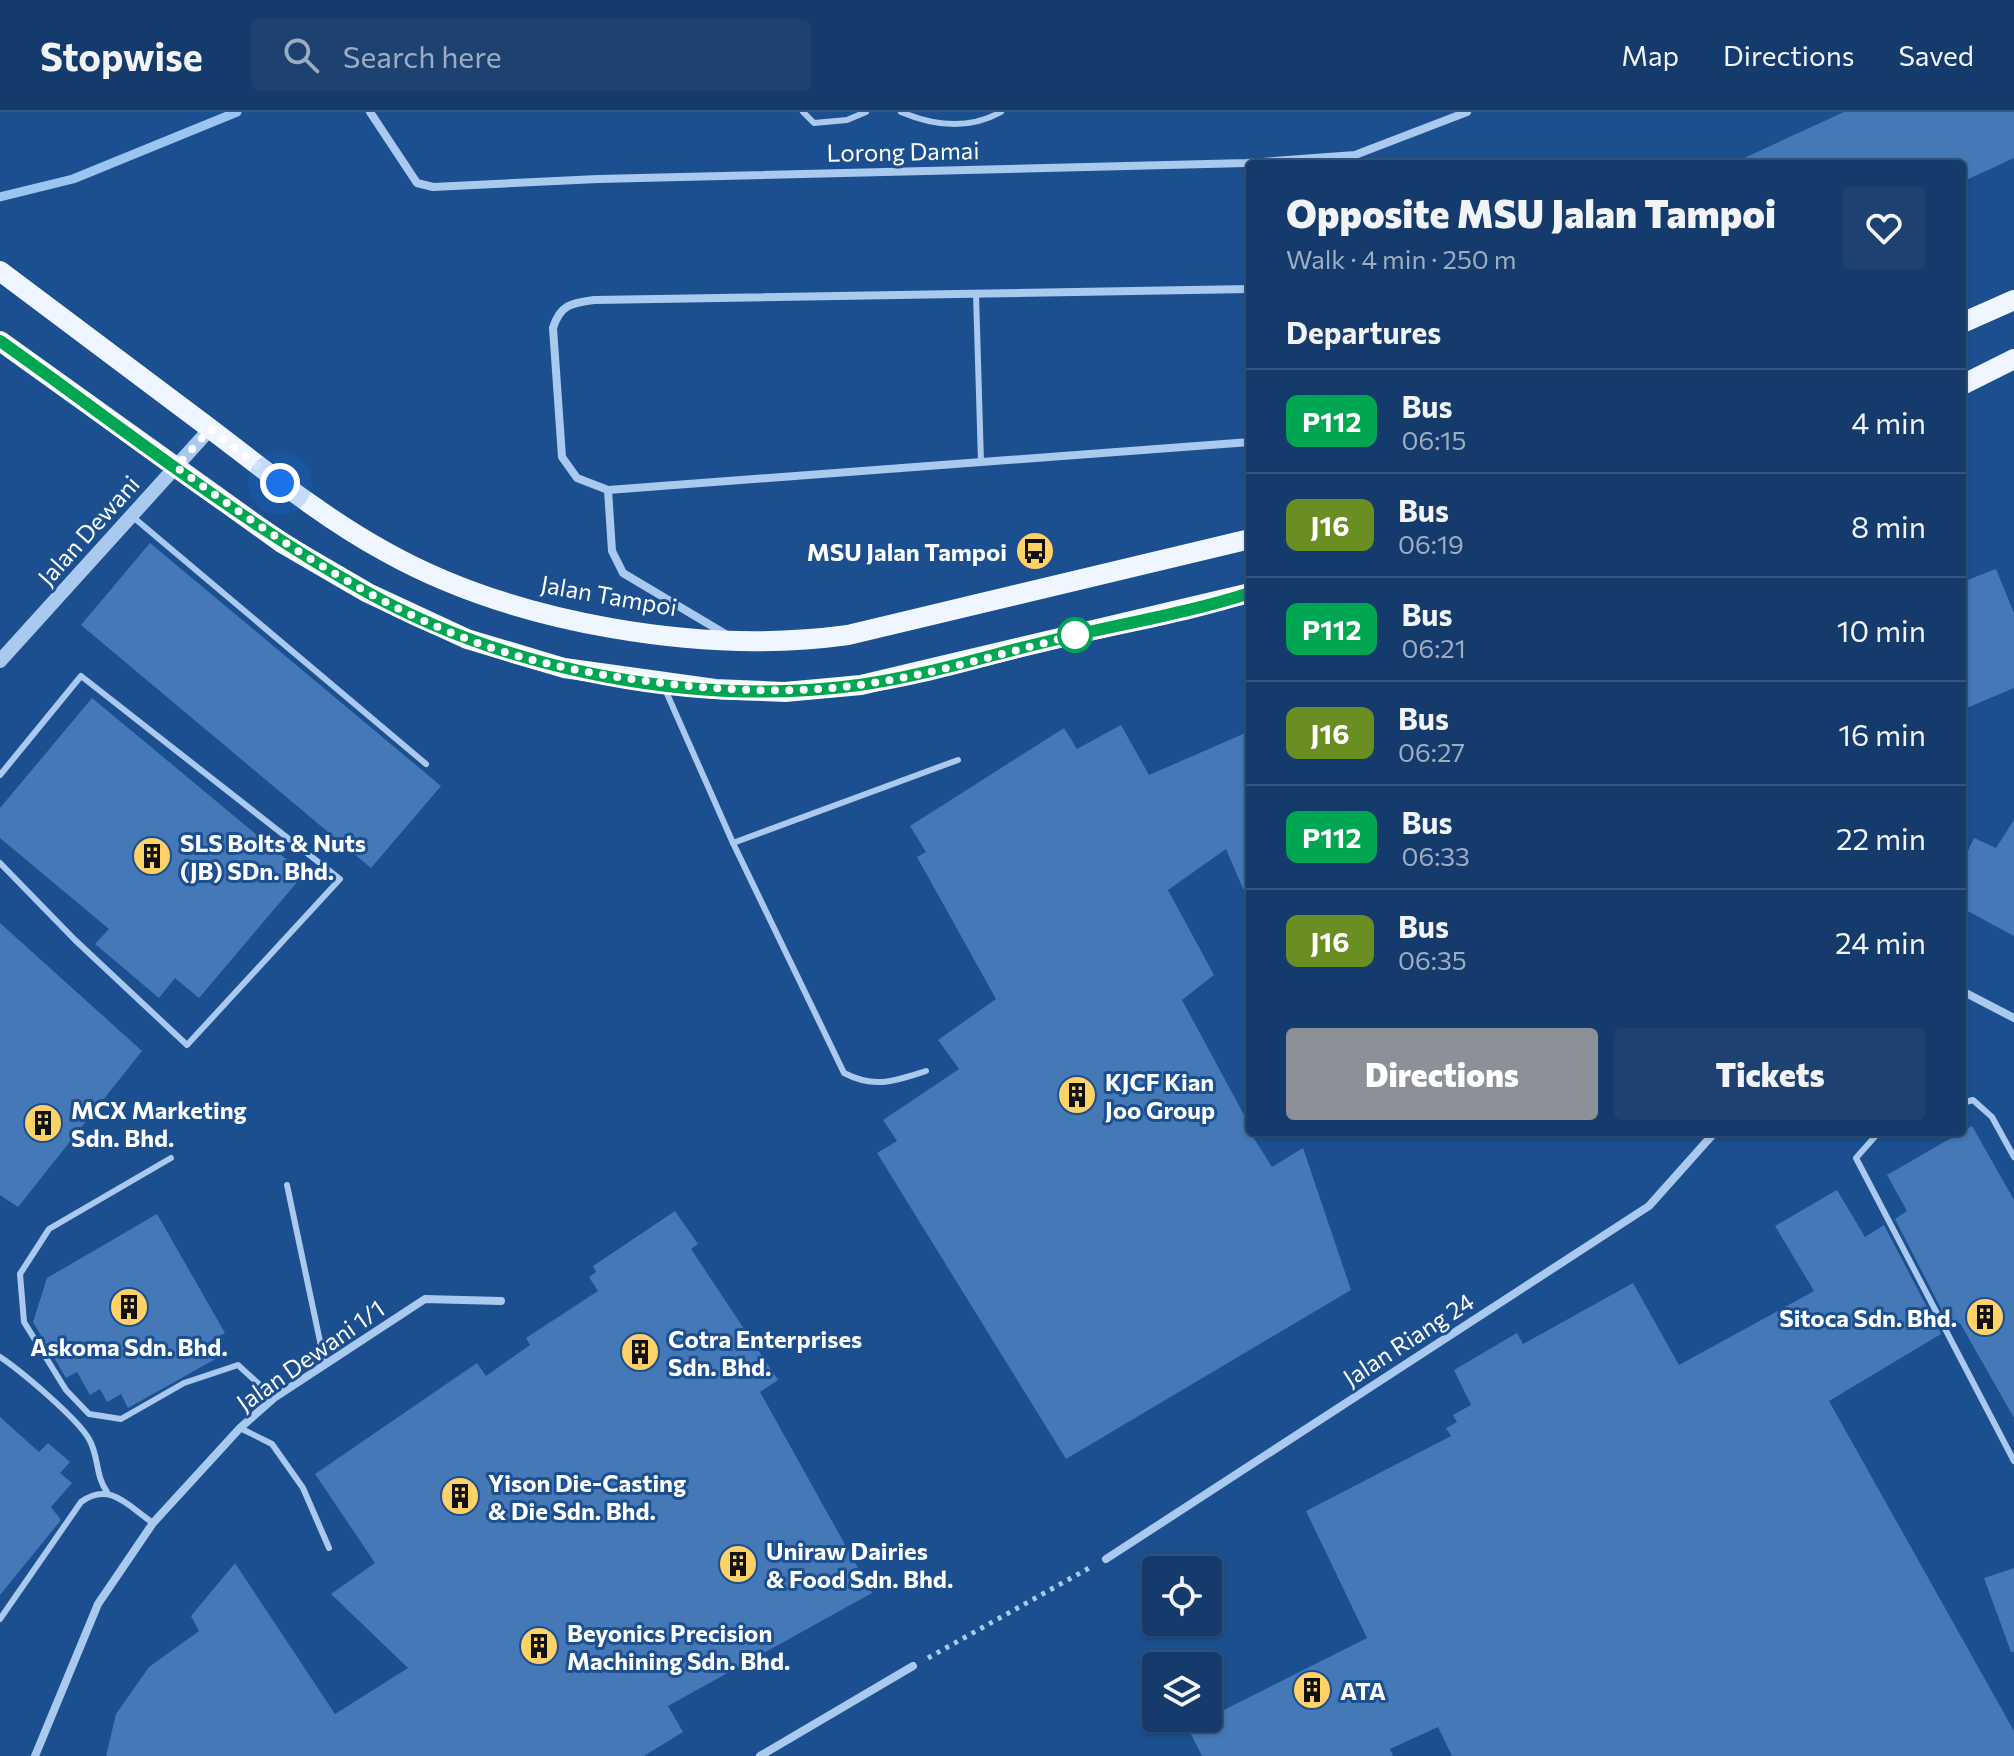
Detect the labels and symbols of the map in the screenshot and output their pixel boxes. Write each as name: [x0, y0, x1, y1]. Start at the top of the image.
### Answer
street label: Lorong Damai: [826, 135, 980, 167]
your location: [260, 463, 300, 503]
street label: Jalan Dewani: [31, 469, 145, 591]
bus stop icon: MSU Jalan Tampoi: [1014, 530, 1056, 572]
place label: MSU Jalan Tampoi: [807, 537, 1007, 566]
street label: Jalan Tampoi: [539, 569, 679, 621]
unlabelled marker: [1058, 618, 1092, 652]
place label: SLS Bolts & Nuts (JB) SDn. Bhd.: [180, 828, 366, 885]
building icon: SLS Bolts & Nuts (JB) SDn. Bhd.: [131, 835, 173, 877]
place label: KJCF Kian Joo Group: [1105, 1067, 1215, 1124]
building icon: KJCF Kian Joo Group: [1056, 1074, 1098, 1116]
place label: MCX Marketing Sdn. Bhd.: [71, 1095, 247, 1152]
building icon: MCX Marketing Sdn. Bhd.: [22, 1102, 64, 1144]
building icon: Askoma Sdn. Bhd.: [108, 1286, 150, 1328]
street label: Jalan Riang 24: [1337, 1286, 1479, 1392]
street label: Jalan Dewani 1/1: [230, 1293, 390, 1417]
building icon: Sitoca Sdn. Bhd.: [1964, 1296, 2006, 1338]
place label: Sitoca Sdn. Bhd.: [1779, 1303, 1957, 1332]
place label: Cotra Enterprises Sdn. Bhd.: [668, 1324, 862, 1381]
building icon: Cotra Enterprises Sdn. Bhd.: [619, 1331, 661, 1373]
place label: Askoma Sdn. Bhd.: [30, 1332, 228, 1361]
place label: Yison Die-Casting & Die Sdn. Bhd.: [488, 1468, 686, 1525]
building icon: Yison Die-Casting & Die Sdn. Bhd.: [439, 1475, 481, 1517]
place label: Uniraw Dairies & Food Sdn. Bhd.: [766, 1536, 953, 1593]
building icon: Uniraw Dairies & Food Sdn. Bhd.: [717, 1543, 759, 1585]
place label: Beyonics Precision Machining Sdn. Bhd.: [567, 1618, 790, 1675]
building icon: Beyonics Precision Machining Sdn. Bhd.: [518, 1625, 560, 1667]
building icon: ATA: [1291, 1669, 1333, 1711]
place label: ATA: [1340, 1676, 1386, 1705]

